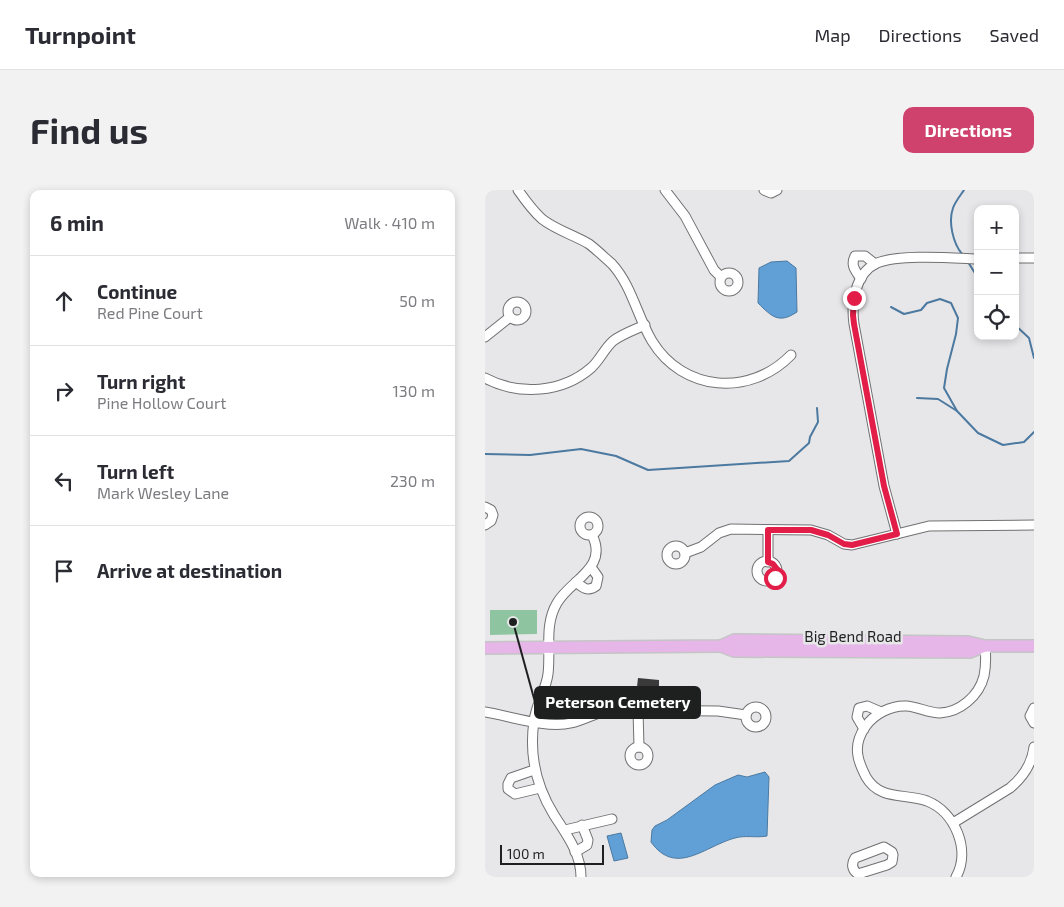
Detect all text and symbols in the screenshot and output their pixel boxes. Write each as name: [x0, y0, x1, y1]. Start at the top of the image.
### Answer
text: Turnpoint: [25, 20, 136, 49]
text: Map: [814, 24, 851, 46]
text: Directions: [879, 24, 962, 46]
text: Saved: [990, 24, 1039, 46]
button: Directions: [903, 107, 1034, 153]
text: Find us: [30, 109, 148, 151]
map controls: [974, 205, 1019, 340]
button: +: [974, 205, 1019, 250]
text: 6 min: [50, 210, 104, 235]
text: Walk · 410 m: [344, 213, 435, 232]
button: −: [974, 250, 1019, 295]
text: Continue: [97, 280, 177, 303]
icon: ahead: [50, 287, 78, 315]
route end: [843, 287, 866, 310]
text: 50 m: [399, 291, 435, 310]
button: locate: [974, 295, 1019, 340]
text: Red Pine Court: [97, 303, 203, 322]
text: Turn right: [97, 370, 185, 393]
icon: right: [50, 377, 78, 405]
text: 130 m: [393, 381, 435, 400]
text: Pine Hollow Court: [97, 393, 226, 412]
text: Turn left: [97, 460, 174, 483]
icon: left: [50, 467, 78, 495]
text: 230 m: [390, 471, 435, 490]
text: Mark Wesley Lane: [97, 483, 229, 502]
icon: arrive: [50, 557, 78, 585]
text: Arrive at destination: [97, 559, 282, 582]
route start: [764, 567, 787, 590]
street label: Big Bend Road: [804, 627, 902, 645]
callout: Peterson Cemetery: [535, 687, 700, 718]
text: Peterson Cemetery: [545, 692, 691, 712]
scale bar: [500, 842, 604, 865]
text: 100 m: [507, 845, 545, 862]

